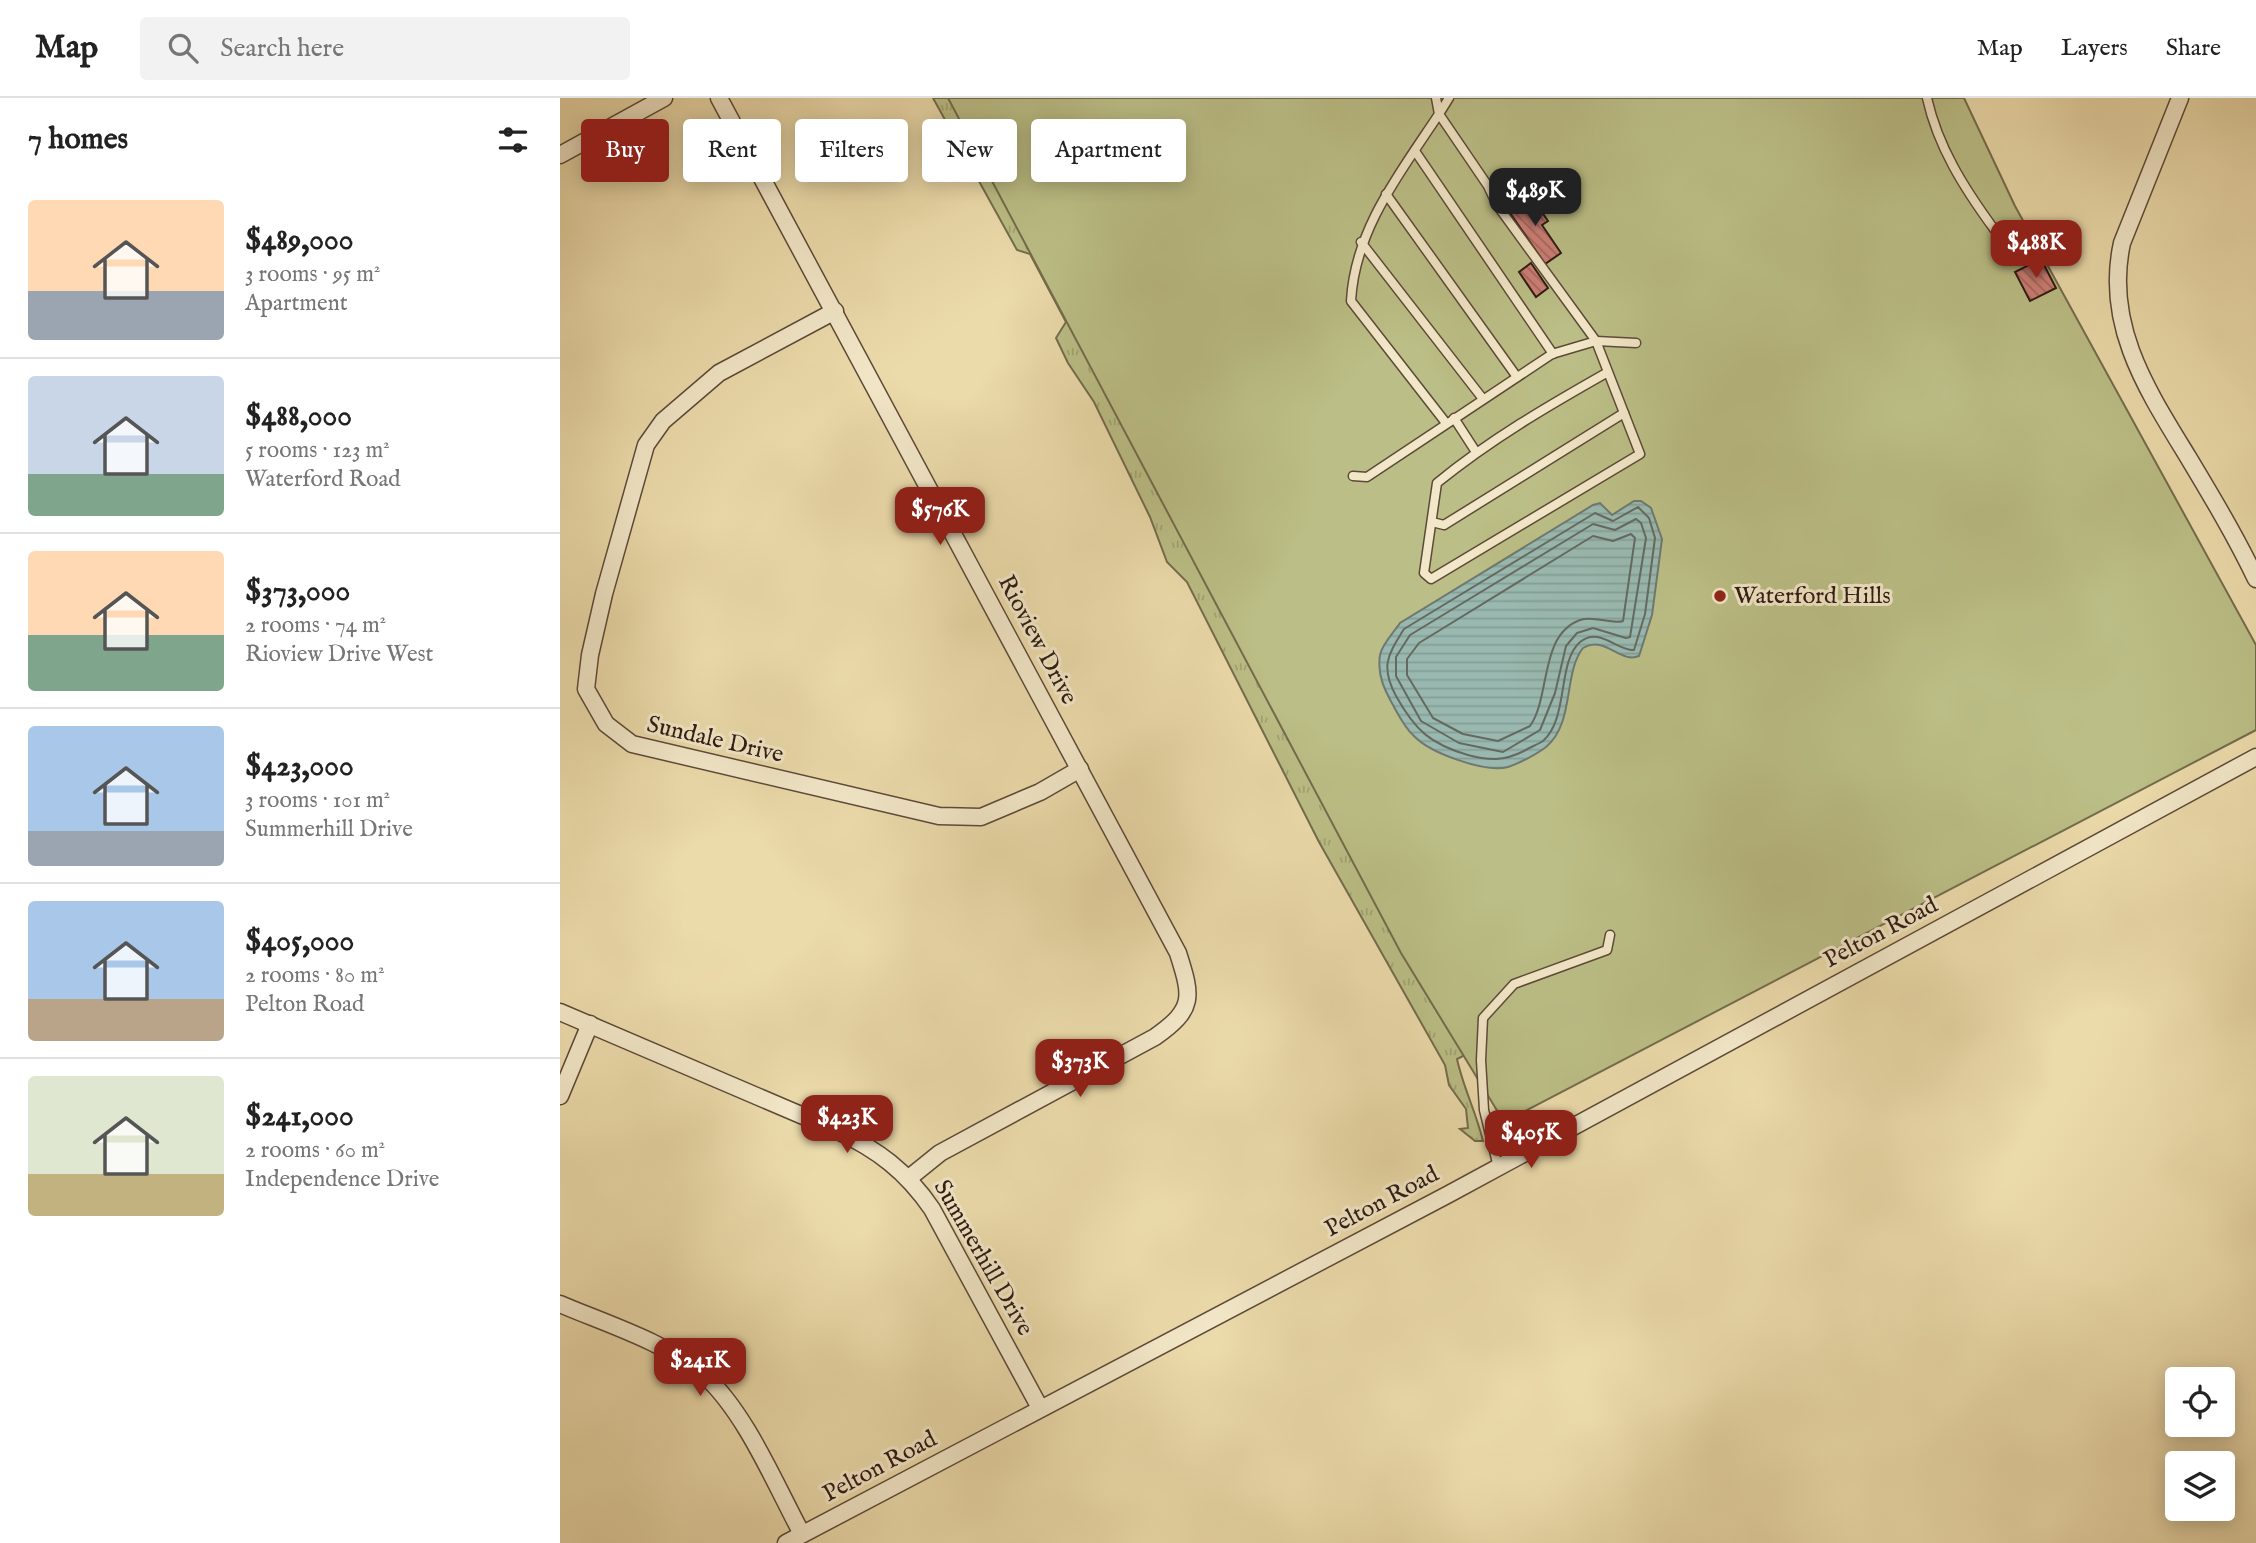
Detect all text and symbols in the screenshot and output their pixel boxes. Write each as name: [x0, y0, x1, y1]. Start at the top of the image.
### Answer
search box: [140, 17, 630, 80]
text: Map: [35, 27, 98, 69]
icon: search: [164, 29, 202, 67]
text: Search here: [220, 32, 344, 65]
text: Map: [1977, 33, 2023, 64]
text: Layers: [2061, 33, 2128, 64]
text: Share: [2166, 33, 2221, 64]
chip: Buy: [581, 119, 669, 182]
chip: Rent: [683, 119, 781, 182]
chip: Filters: [795, 119, 908, 182]
chip: New: [922, 119, 1017, 182]
chip: Apartment: [1031, 119, 1186, 182]
text: 7 homes: [28, 121, 128, 159]
icon: filters: [494, 121, 532, 159]
pin: $489K: [1486, 169, 1584, 228]
text: $489K: [1505, 176, 1565, 205]
pin: $488K: [1987, 220, 2085, 280]
text: $489,000: [245, 222, 353, 260]
icon: home: [84, 228, 168, 312]
text: $488K: [2007, 228, 2065, 257]
text: 3 rooms · 95 m²: [245, 260, 380, 289]
text: Apartment: [245, 289, 348, 318]
text: $488,000: [245, 398, 352, 436]
icon: home: [84, 404, 168, 488]
text: 5 rooms · 123 m²: [245, 436, 390, 465]
text: Waterford Road: [245, 465, 401, 494]
pin: $576K: [891, 488, 989, 547]
text: $576K: [911, 495, 969, 524]
street label: Rioview Drive: [990, 570, 1084, 710]
text: $373,000: [245, 573, 350, 611]
icon: home: [84, 579, 168, 663]
place label: Waterford Hills: [1734, 581, 1891, 612]
marker: Waterford Hills: [1712, 588, 1728, 604]
text: 2 rooms · 74 m²: [245, 611, 386, 640]
text: Rioview Drive West: [245, 640, 433, 669]
street label: Sundale Drive: [644, 709, 786, 771]
text: $423,000: [245, 748, 354, 786]
icon: home: [84, 754, 168, 838]
text: 3 rooms · 101 m²: [245, 786, 390, 815]
text: Summerhill Drive: [245, 815, 413, 844]
street label: Pelton Road: [1819, 890, 1943, 976]
text: $405,000: [245, 923, 354, 961]
icon: home: [84, 929, 168, 1013]
text: 2 rooms · 80 m²: [245, 961, 385, 990]
text: Pelton Road: [245, 990, 364, 1019]
pin: $373K: [1031, 1040, 1129, 1099]
text: $373K: [1051, 1047, 1109, 1076]
pin: $423K: [798, 1096, 896, 1155]
text: $241,000: [245, 1098, 354, 1136]
text: $423K: [817, 1103, 877, 1132]
icon: home: [84, 1104, 168, 1188]
pin: $405K: [1482, 1110, 1580, 1170]
text: $405K: [1501, 1118, 1561, 1147]
text: 2 rooms · 60 m²: [245, 1136, 385, 1165]
street label: Pelton Road: [1320, 1159, 1444, 1245]
text: Independence Drive: [245, 1165, 439, 1194]
street label: Summerhill Drive: [926, 1174, 1040, 1342]
pin: $241K: [651, 1338, 749, 1398]
text: $241K: [670, 1346, 730, 1375]
map controls: [2165, 1367, 2235, 1521]
button: locate: [2165, 1367, 2235, 1437]
street label: Pelton Road: [818, 1424, 942, 1510]
button: layers: [2165, 1451, 2235, 1521]

